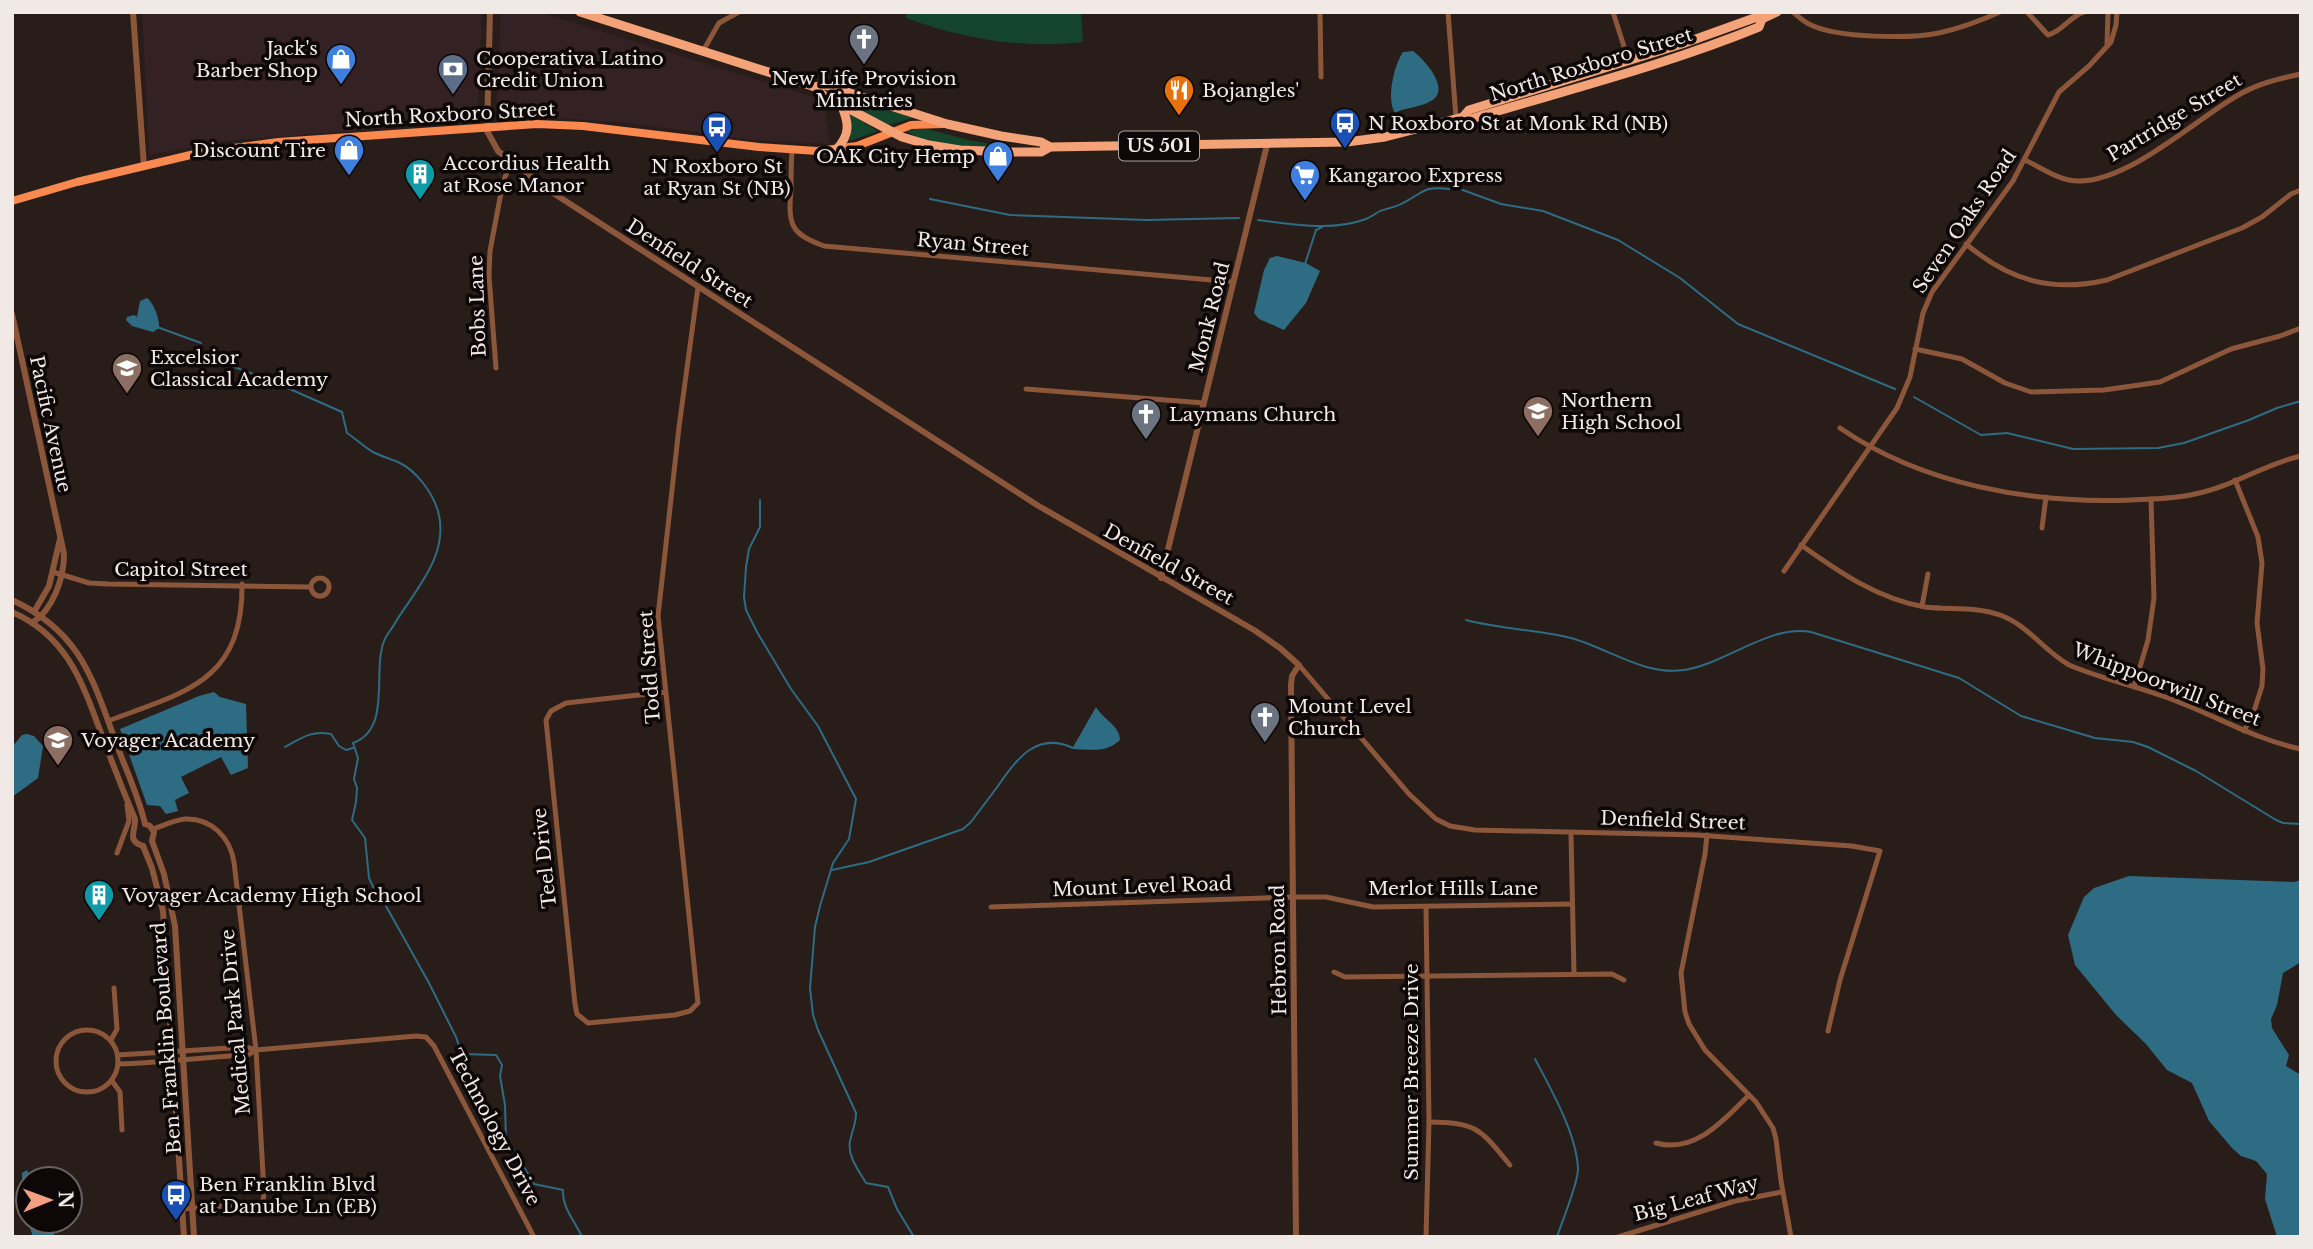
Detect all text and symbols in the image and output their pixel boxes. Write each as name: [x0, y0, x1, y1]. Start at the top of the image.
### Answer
church icon: New Life Provision Ministries: [847, 22, 881, 66]
street label: North Roxboro Street: [1487, 22, 1696, 106]
place label: Jack's Barber Shop: [196, 37, 318, 82]
shop icon: Jack's Barber Shop: [324, 42, 358, 86]
place label: Cooperativa Latino Credit Union: [476, 47, 664, 92]
bank icon: Cooperativa Latino Credit Union: [436, 52, 470, 96]
place label: New Life Provision Ministries: [771, 67, 957, 112]
street label: Partridge Street: [2103, 68, 2246, 167]
restaurant icon: Bojangles': [1162, 73, 1196, 117]
place label: Bojangles': [1202, 79, 1299, 102]
street label: North Roxboro Street: [344, 97, 557, 132]
bus stop icon: N Roxboro St at Monk Rd (NB): [1328, 106, 1362, 150]
bus stop icon: N Roxboro St at Ryan St (NB): [700, 110, 734, 154]
place label: N Roxboro St at Monk Rd (NB): [1368, 112, 1668, 135]
road number: US 501: [1119, 132, 1199, 160]
shop icon: Discount Tire: [332, 133, 366, 177]
place label: Discount Tire: [193, 139, 326, 162]
shop icon: OAK City Hemp: [981, 139, 1015, 183]
place label: OAK City Hemp: [816, 145, 975, 168]
street label: Seven Oaks Road: [1908, 145, 2021, 297]
place label: Accordius Health at Rose Manor: [442, 152, 610, 197]
place label: N Roxboro St at Ryan St (NB): [643, 155, 791, 200]
building icon: Accordius Health at Rose Manor: [403, 157, 437, 201]
supermarket icon: Kangaroo Express: [1288, 158, 1322, 202]
place label: Kangaroo Express: [1328, 164, 1503, 187]
street label: Denfield Street: [622, 214, 758, 313]
street label: Ryan Street: [916, 228, 1031, 261]
street label: Bobs Lane: [464, 255, 491, 357]
street label: Monk Road: [1185, 259, 1234, 375]
place label: Excelsior Classical Academy: [150, 346, 328, 391]
school or university icon: Excelsior Classical Academy: [110, 351, 144, 395]
street label: Pacific Avenue: [25, 353, 76, 495]
place label: Northern High School: [1561, 389, 1682, 434]
school or university icon: Northern High School: [1521, 394, 1555, 438]
church icon: Laymans Church: [1129, 397, 1163, 441]
place label: Laymans Church: [1169, 403, 1336, 426]
street label: Denfield Street: [1099, 519, 1239, 610]
street label: Capitol Street: [114, 558, 249, 581]
street label: Todd Street: [634, 609, 665, 725]
street label: Whippoorwill Street: [2069, 638, 2265, 731]
place label: Mount Level Church: [1288, 695, 1412, 740]
church icon: Mount Level Church: [1248, 700, 1282, 744]
school or university icon: Voyager Academy: [41, 723, 75, 767]
place label: Voyager Academy: [80, 729, 255, 752]
street label: Denfield Street: [1600, 806, 1747, 835]
street label: Teel Drive: [528, 807, 561, 909]
street label: Mount Level Road: [1052, 872, 1232, 901]
street label: Merlot Hills Lane: [1368, 877, 1538, 900]
building icon: Voyager Academy High School: [82, 878, 116, 922]
place label: Voyager Academy High School: [121, 884, 422, 907]
street label: Hebron Road: [1266, 884, 1291, 1016]
street label: Ben Franklin Boulevard: [147, 921, 186, 1155]
street label: Medical Park Drive: [216, 928, 255, 1116]
street label: Summer Breeze Drive: [1400, 963, 1423, 1181]
street label: Technology Drive: [444, 1045, 546, 1210]
north arrow: [14, 1165, 84, 1235]
street label: Big Leaf Way: [1631, 1171, 1761, 1226]
place label: Ben Franklin Blvd at Danube Ln (EB): [199, 1173, 377, 1218]
bus stop icon: Ben Franklin Blvd at Danube Ln (EB): [159, 1178, 193, 1222]
text: N: [54, 1191, 77, 1209]

